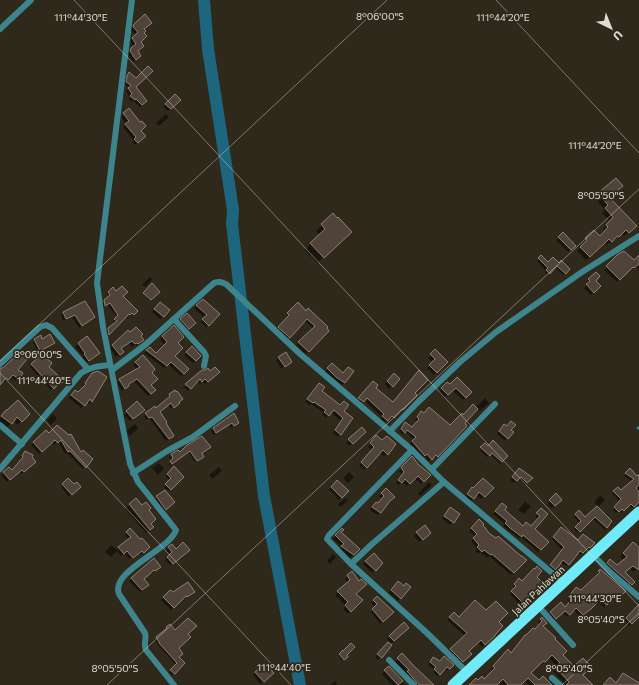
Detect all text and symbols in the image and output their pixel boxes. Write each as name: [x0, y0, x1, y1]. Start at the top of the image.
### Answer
north arrow: [591, 8, 631, 48]
text: 8°06'00"S: [356, 10, 404, 22]
text: 111°44'30"E: [54, 11, 108, 23]
text: 111°44'20"E: [476, 11, 530, 23]
text: U: [611, 28, 626, 43]
text: 111°44'20"E: [568, 139, 622, 151]
text: 8°05'50"S: [578, 189, 625, 201]
text: 8°06'00"S: [14, 348, 62, 360]
text: 111°44'40"E: [17, 374, 71, 386]
street label: Jalan Pahlawan: [509, 563, 567, 617]
text: 111°44'30"E: [568, 592, 622, 604]
text: 8°05'40"S: [577, 613, 625, 625]
text: 111°44'40"E: [257, 661, 311, 673]
text: 8°05'50"S: [92, 662, 139, 674]
text: 8°05'40"S: [545, 662, 593, 674]

